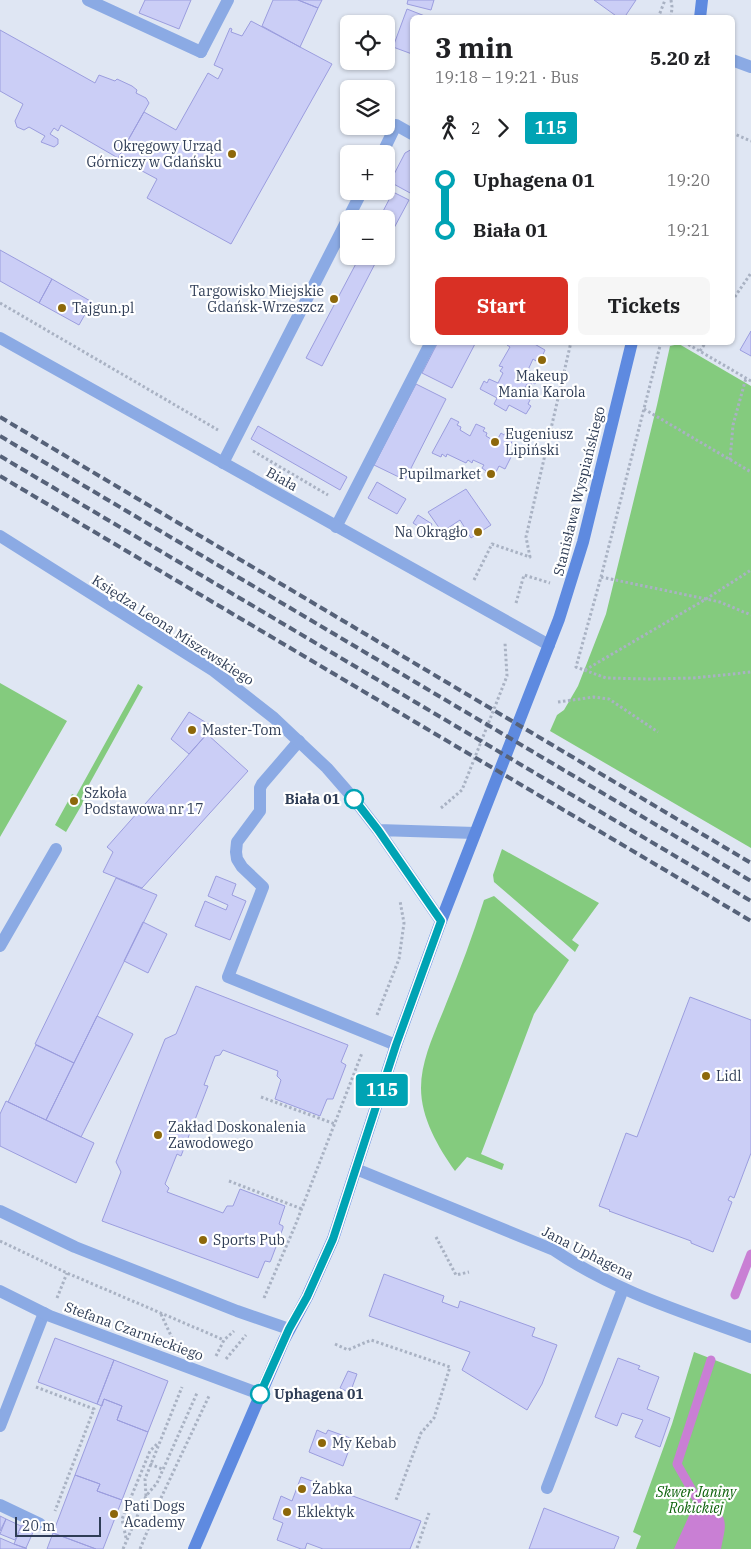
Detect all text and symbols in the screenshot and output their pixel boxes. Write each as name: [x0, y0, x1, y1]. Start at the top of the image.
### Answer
map controls: [340, 15, 395, 265]
button: locate: [340, 15, 395, 70]
text: 3 min: [435, 29, 513, 66]
text: 5.20 zł: [650, 46, 710, 70]
text: 19:18 – 19:21 · Bus: [435, 67, 579, 87]
button: layers: [340, 80, 395, 135]
icon: walk: [435, 114, 463, 142]
icon: forward: [489, 114, 517, 142]
text: 115: [535, 116, 567, 139]
text: 2: [471, 118, 481, 138]
place label: Okręgowy Urząd Górniczy w Gdańsku: [86, 137, 222, 171]
button: +: [340, 145, 395, 200]
marker: Okręgowy Urząd Górniczy w Gdańsku: [226, 148, 238, 160]
text: Uphagena 01: [473, 168, 595, 192]
text: 19:20: [667, 170, 710, 190]
button: −: [340, 210, 395, 265]
text: Biała 01: [473, 218, 548, 242]
text: 19:21: [667, 220, 710, 240]
button: Start: [435, 277, 568, 335]
button: Tickets: [578, 277, 710, 335]
place label: Targowisko Miejskie Gdańsk-Wrzeszcz: [190, 282, 324, 316]
marker: Targowisko Miejskie Gdańsk-Wrzeszcz: [328, 293, 340, 305]
place label: Tajgun.pl: [72, 299, 134, 317]
marker: Tajgun.pl: [56, 302, 68, 314]
marker: Makeup Mania Karola: [536, 354, 548, 366]
place label: Makeup Mania Karola: [498, 367, 586, 401]
street label: Stanisława Wyspiańskiego: [549, 404, 609, 578]
place label: Eugeniusz Lipiński: [505, 425, 573, 459]
marker: Eugeniusz Lipiński: [489, 436, 501, 448]
street label: Biała: [263, 463, 301, 495]
place label: Pupilmarket: [399, 465, 481, 483]
marker: Pupilmarket: [485, 468, 497, 480]
place label: Na Okrągło: [395, 523, 468, 541]
marker: Na Okrągło: [472, 526, 484, 538]
street label: Księdza Leona Miszewskiego: [89, 571, 258, 689]
place label: Master-Tom: [202, 721, 282, 739]
marker: Master-Tom: [186, 724, 198, 736]
place label: Szkoła Podstawowa nr 17: [84, 784, 204, 818]
marker: Biała 01: [344, 789, 364, 809]
place label: Biała 01: [285, 790, 340, 808]
marker: Szkoła Podstawowa nr 17: [68, 795, 80, 807]
place label: Lidl: [716, 1067, 741, 1085]
marker: Lidl: [700, 1070, 712, 1082]
line badge: 115: [353, 1074, 411, 1106]
text: 115: [366, 1078, 398, 1101]
place label: Zakład Doskonalenia Zawodowego: [168, 1118, 307, 1152]
marker: Zakład Doskonalenia Zawodowego: [152, 1129, 164, 1141]
street label: Jana Uphagena: [539, 1222, 637, 1284]
place label: Sports Pub: [213, 1231, 285, 1249]
marker: Sports Pub: [197, 1234, 209, 1246]
street label: Stefana Czarnieckiego: [62, 1297, 206, 1365]
marker: Uphagena 01: [250, 1384, 270, 1404]
place label: Uphagena 01: [274, 1385, 364, 1403]
place label: My Kebab: [332, 1434, 396, 1452]
marker: My Kebab: [316, 1437, 328, 1449]
place label: Żabka: [312, 1480, 353, 1498]
marker: Żabka: [296, 1483, 308, 1495]
park label: Skwer Janiny Rokickiej: [655, 1483, 738, 1517]
place label: Pati Dogs Academy: [124, 1497, 186, 1531]
place label: Eklektyk: [297, 1503, 355, 1521]
marker: Eklektyk: [281, 1506, 293, 1518]
marker: Pati Dogs Academy: [108, 1508, 120, 1520]
scale bar: [15, 1514, 101, 1537]
text: 20 m: [22, 1517, 55, 1535]

